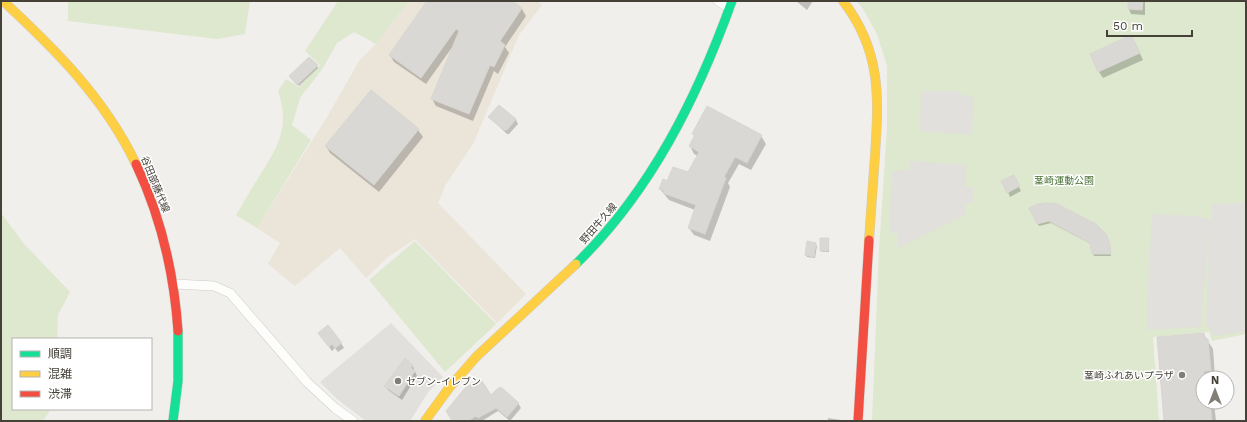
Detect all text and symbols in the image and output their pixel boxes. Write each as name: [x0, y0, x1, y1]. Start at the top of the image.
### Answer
scale bar: [1107, 12, 1192, 38]
text: 50 m: [1113, 19, 1143, 33]
street label: 谷田部藤代線: [139, 154, 172, 214]
park label: 茎崎運動公園: [1034, 175, 1094, 186]
street label: 野田牛久線: [578, 201, 619, 246]
legend: [12, 338, 152, 410]
text: 順調: [48, 347, 72, 361]
text: 混雑: [48, 367, 72, 381]
place label: 茎崎ふれあいプラザ: [1084, 370, 1174, 381]
marker: 茎崎ふれあいプラザ: [1177, 370, 1187, 380]
north arrow: [1195, 370, 1235, 410]
text: N: [1211, 374, 1219, 387]
marker: セブン-イレブン: [393, 376, 403, 386]
place label: セブン-イレブン: [406, 376, 481, 387]
text: 渋滞: [48, 387, 72, 401]

